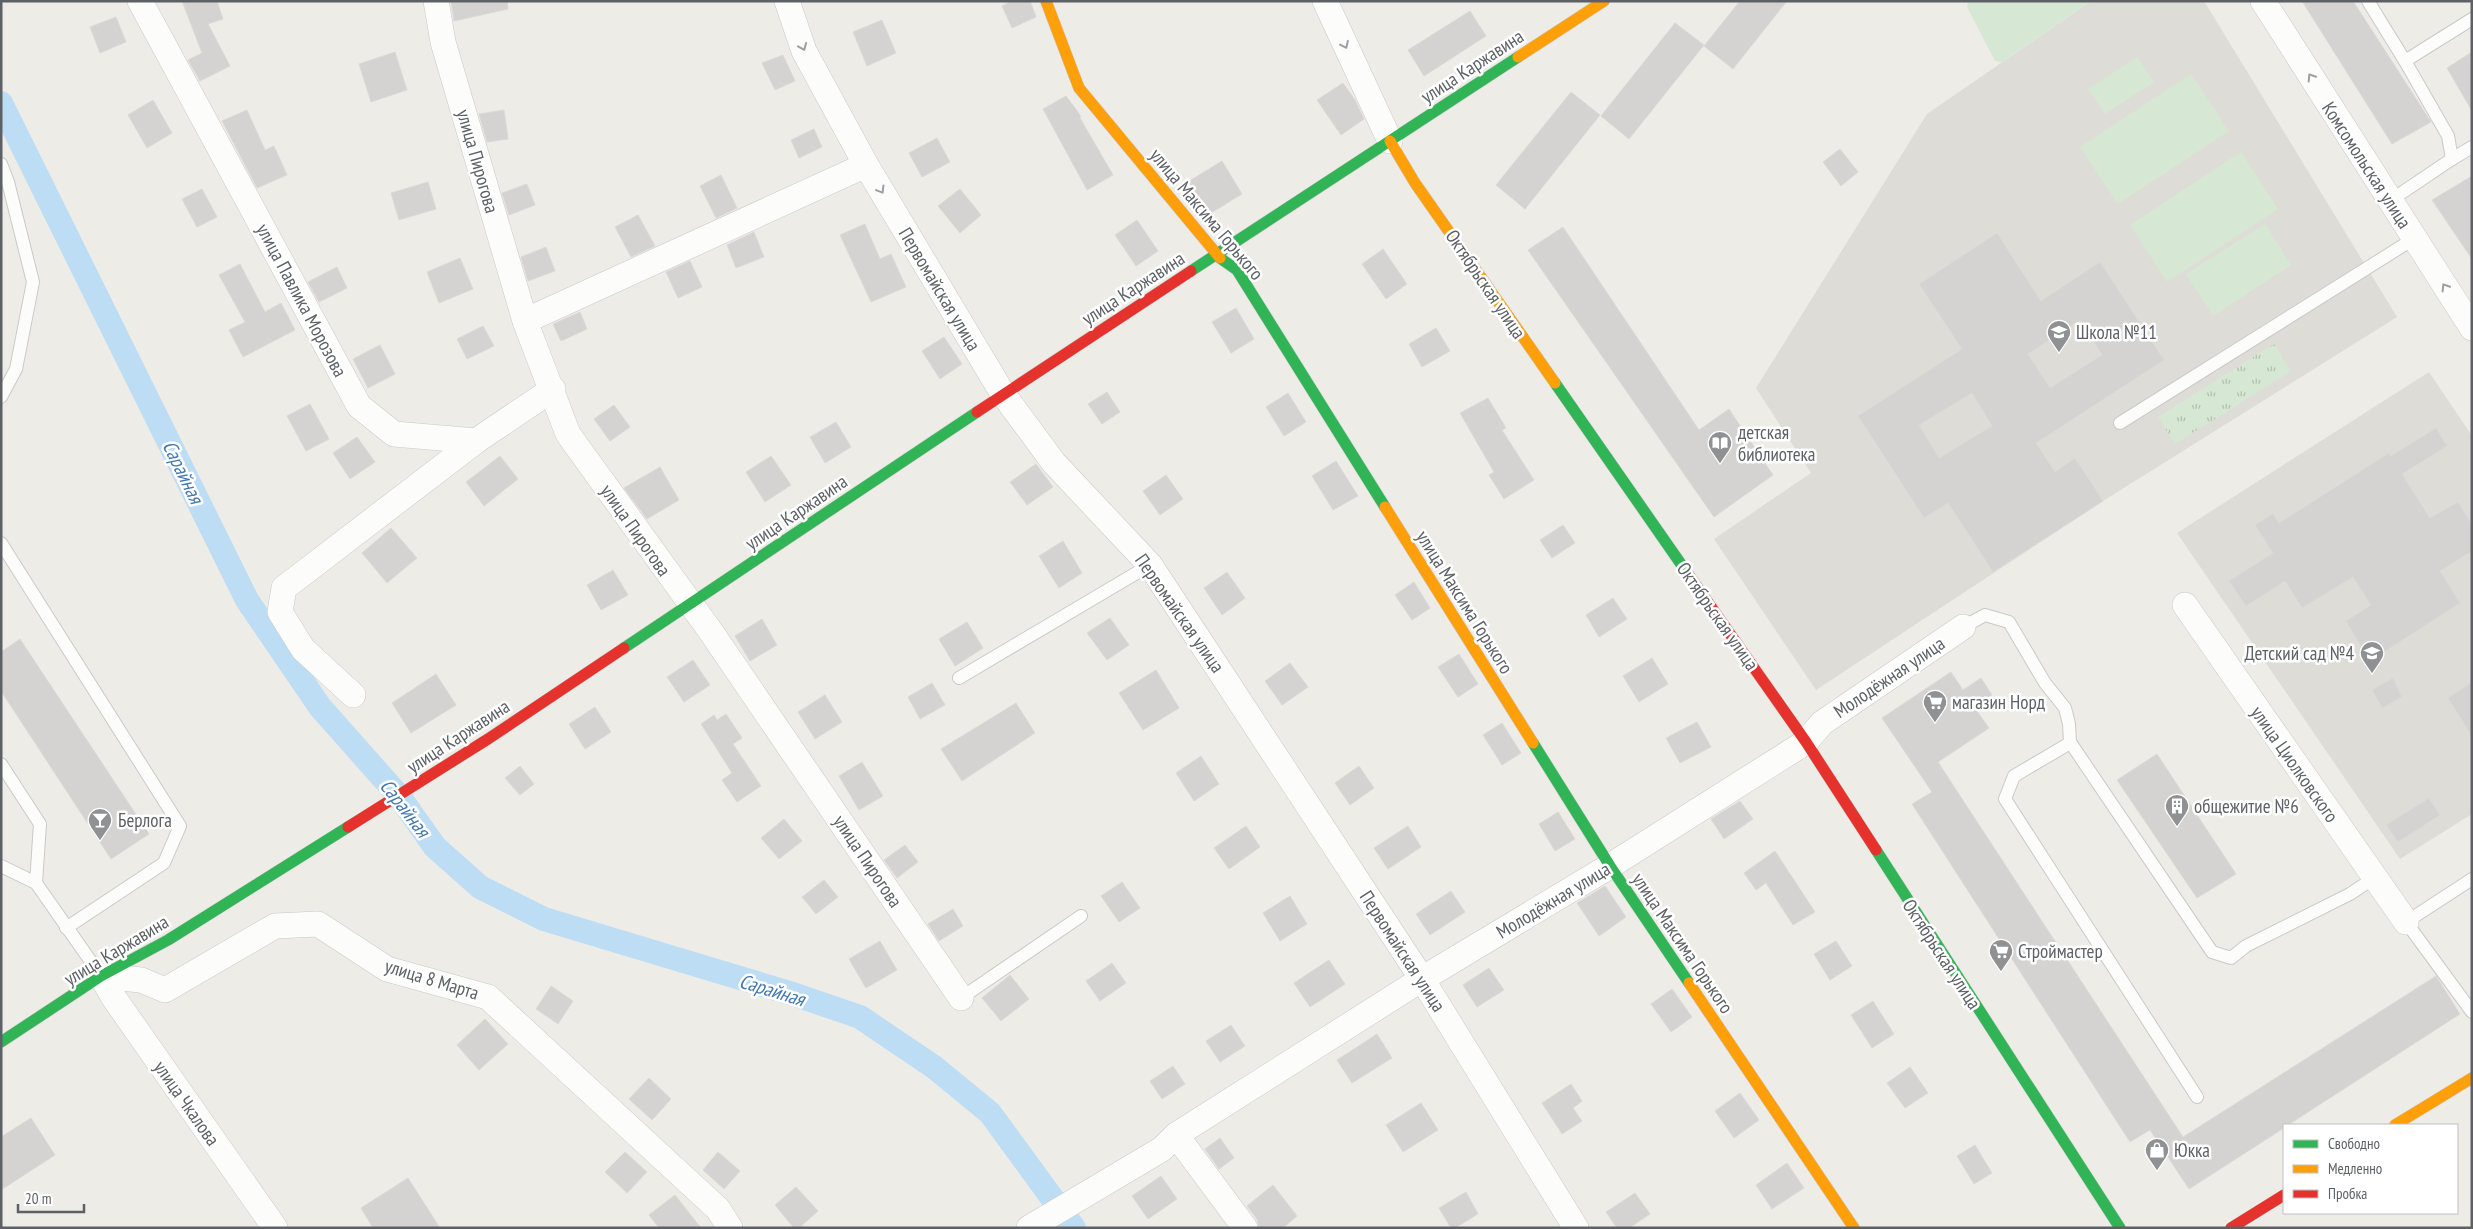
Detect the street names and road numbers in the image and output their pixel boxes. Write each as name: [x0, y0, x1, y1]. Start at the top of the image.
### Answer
street label: улица Каржавина: [1416, 24, 1528, 108]
street label: Комсомольская улица: [2317, 97, 2417, 233]
street label: улица Пирогова: [452, 106, 504, 216]
street label: улица Максима Горького: [1145, 143, 1269, 285]
street label: улица Павлика Морозова: [251, 219, 353, 381]
street label: Первомайская улица: [894, 223, 986, 355]
street label: Октябрьская улица: [1441, 225, 1531, 343]
street label: улица Каржавина: [1077, 246, 1189, 330]
street label: улица Каржавина: [740, 469, 852, 555]
street label: улица Пирогова: [596, 479, 676, 581]
street label: улица Максима Горького: [1411, 526, 1519, 678]
street label: Первомайская улица: [1130, 549, 1230, 677]
street label: Октябрьская улица: [1672, 557, 1764, 675]
street label: Молодёжная улица: [1829, 631, 1949, 723]
street label: улица Каржавина: [402, 694, 514, 778]
street label: улица Циолковского: [2246, 701, 2344, 827]
street label: улица Пирогова: [828, 810, 908, 912]
street label: Молодёжная улица: [1492, 857, 1614, 943]
street label: улица Максима Горького: [1627, 868, 1739, 1018]
street label: Первомайская улица: [1355, 886, 1451, 1016]
street label: Октябрьская улица: [1897, 894, 1987, 1014]
street label: улица Каржавина: [59, 909, 173, 991]
street label: улица 8 Марта: [382, 953, 482, 1005]
street label: улица Чкалова: [149, 1056, 225, 1150]

